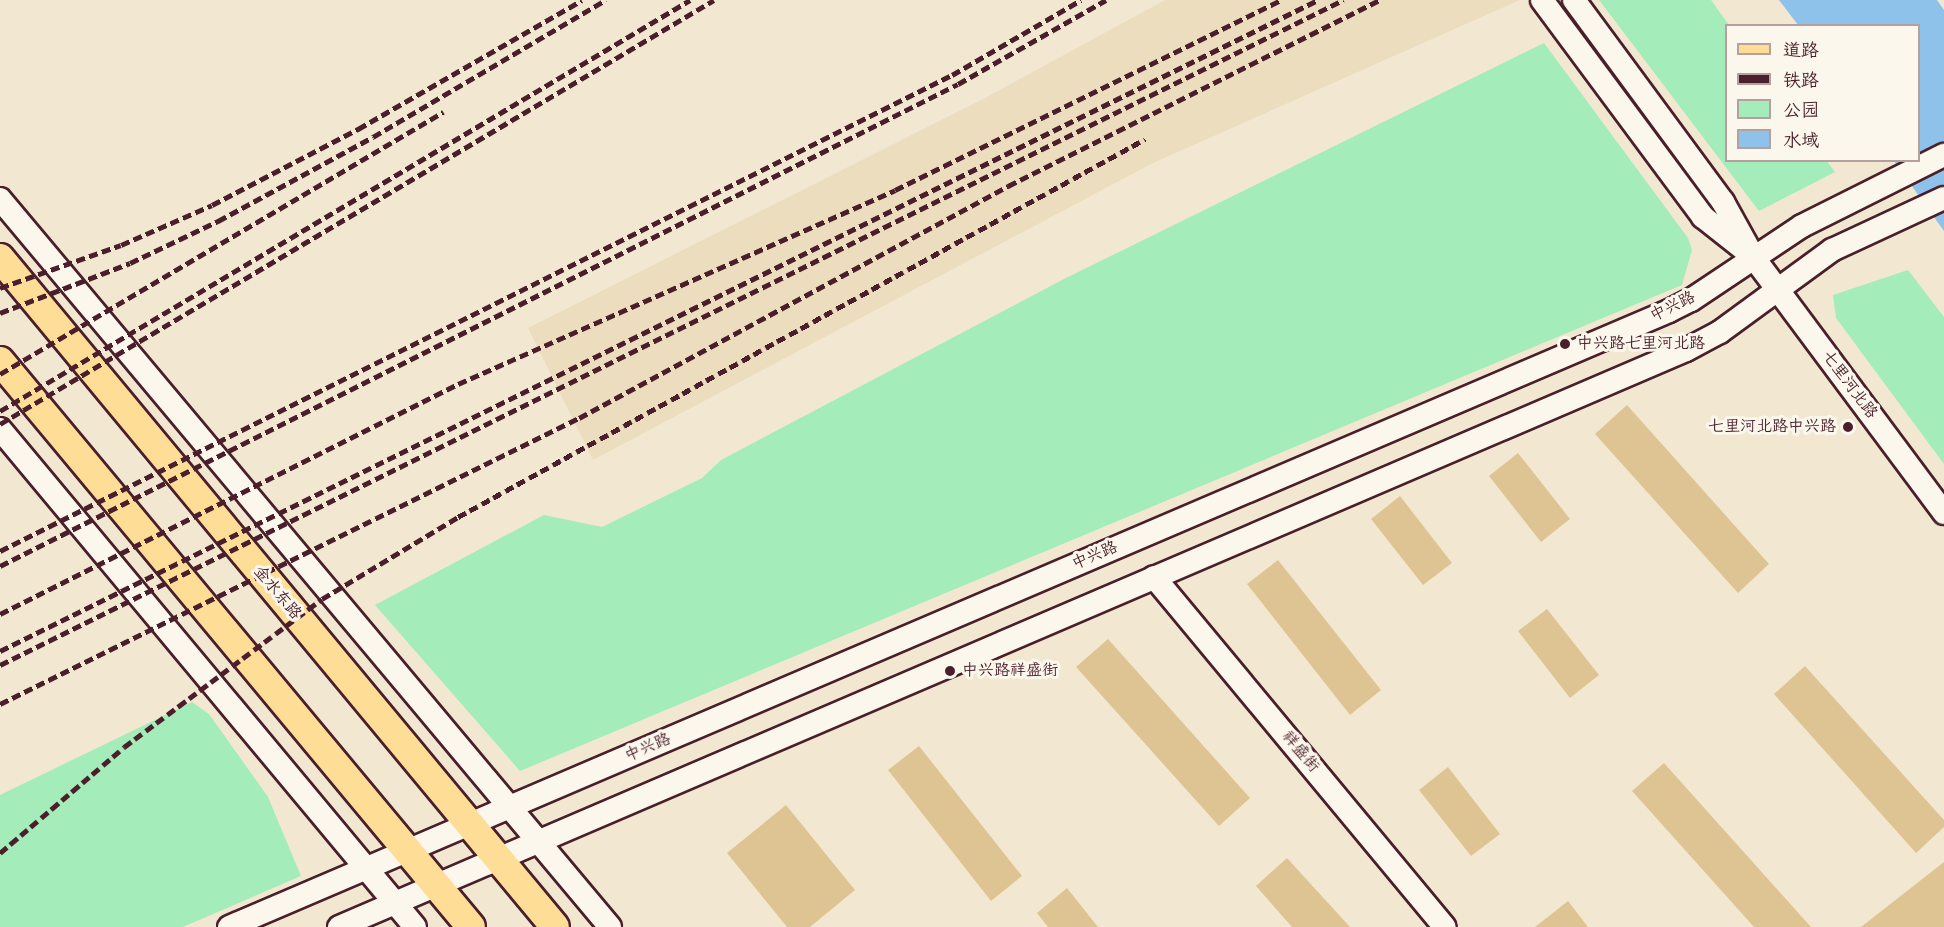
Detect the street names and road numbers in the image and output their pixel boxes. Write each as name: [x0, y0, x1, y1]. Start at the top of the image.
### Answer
street label: 中兴路: [1647, 288, 1699, 326]
street label: 七里河北路: [1817, 347, 1881, 423]
street label: 中兴路: [1069, 538, 1121, 574]
street label: 金水东路: [249, 562, 305, 624]
street label: 祥盛街: [1277, 727, 1323, 777]
street label: 中兴路: [622, 730, 674, 766]

